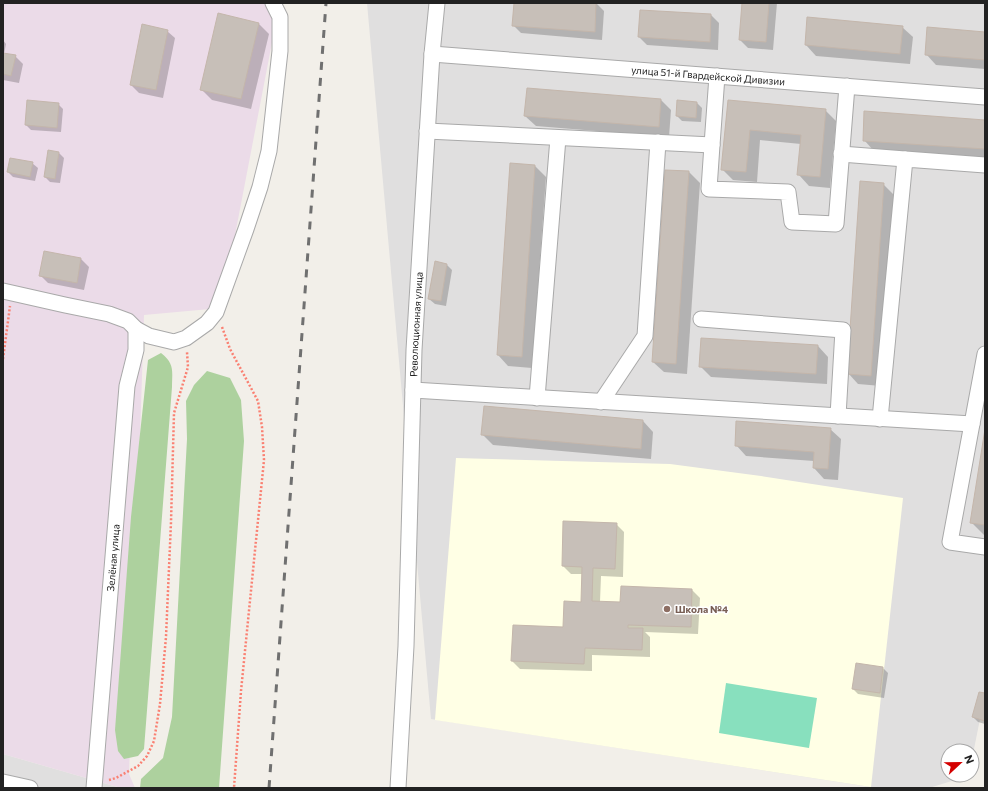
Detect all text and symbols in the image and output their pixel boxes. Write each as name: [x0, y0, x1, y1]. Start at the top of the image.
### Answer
street label: улица 51-й Гвардейской Дивизии: [631, 64, 785, 87]
street label: Революционная улица: [407, 271, 425, 377]
street label: Зелёная улица: [104, 524, 122, 592]
place label: Школа №4: [675, 603, 728, 615]
marker: Школа №4: [662, 604, 672, 614]
north arrow: [940, 743, 980, 783]
text: N: [962, 753, 977, 765]

